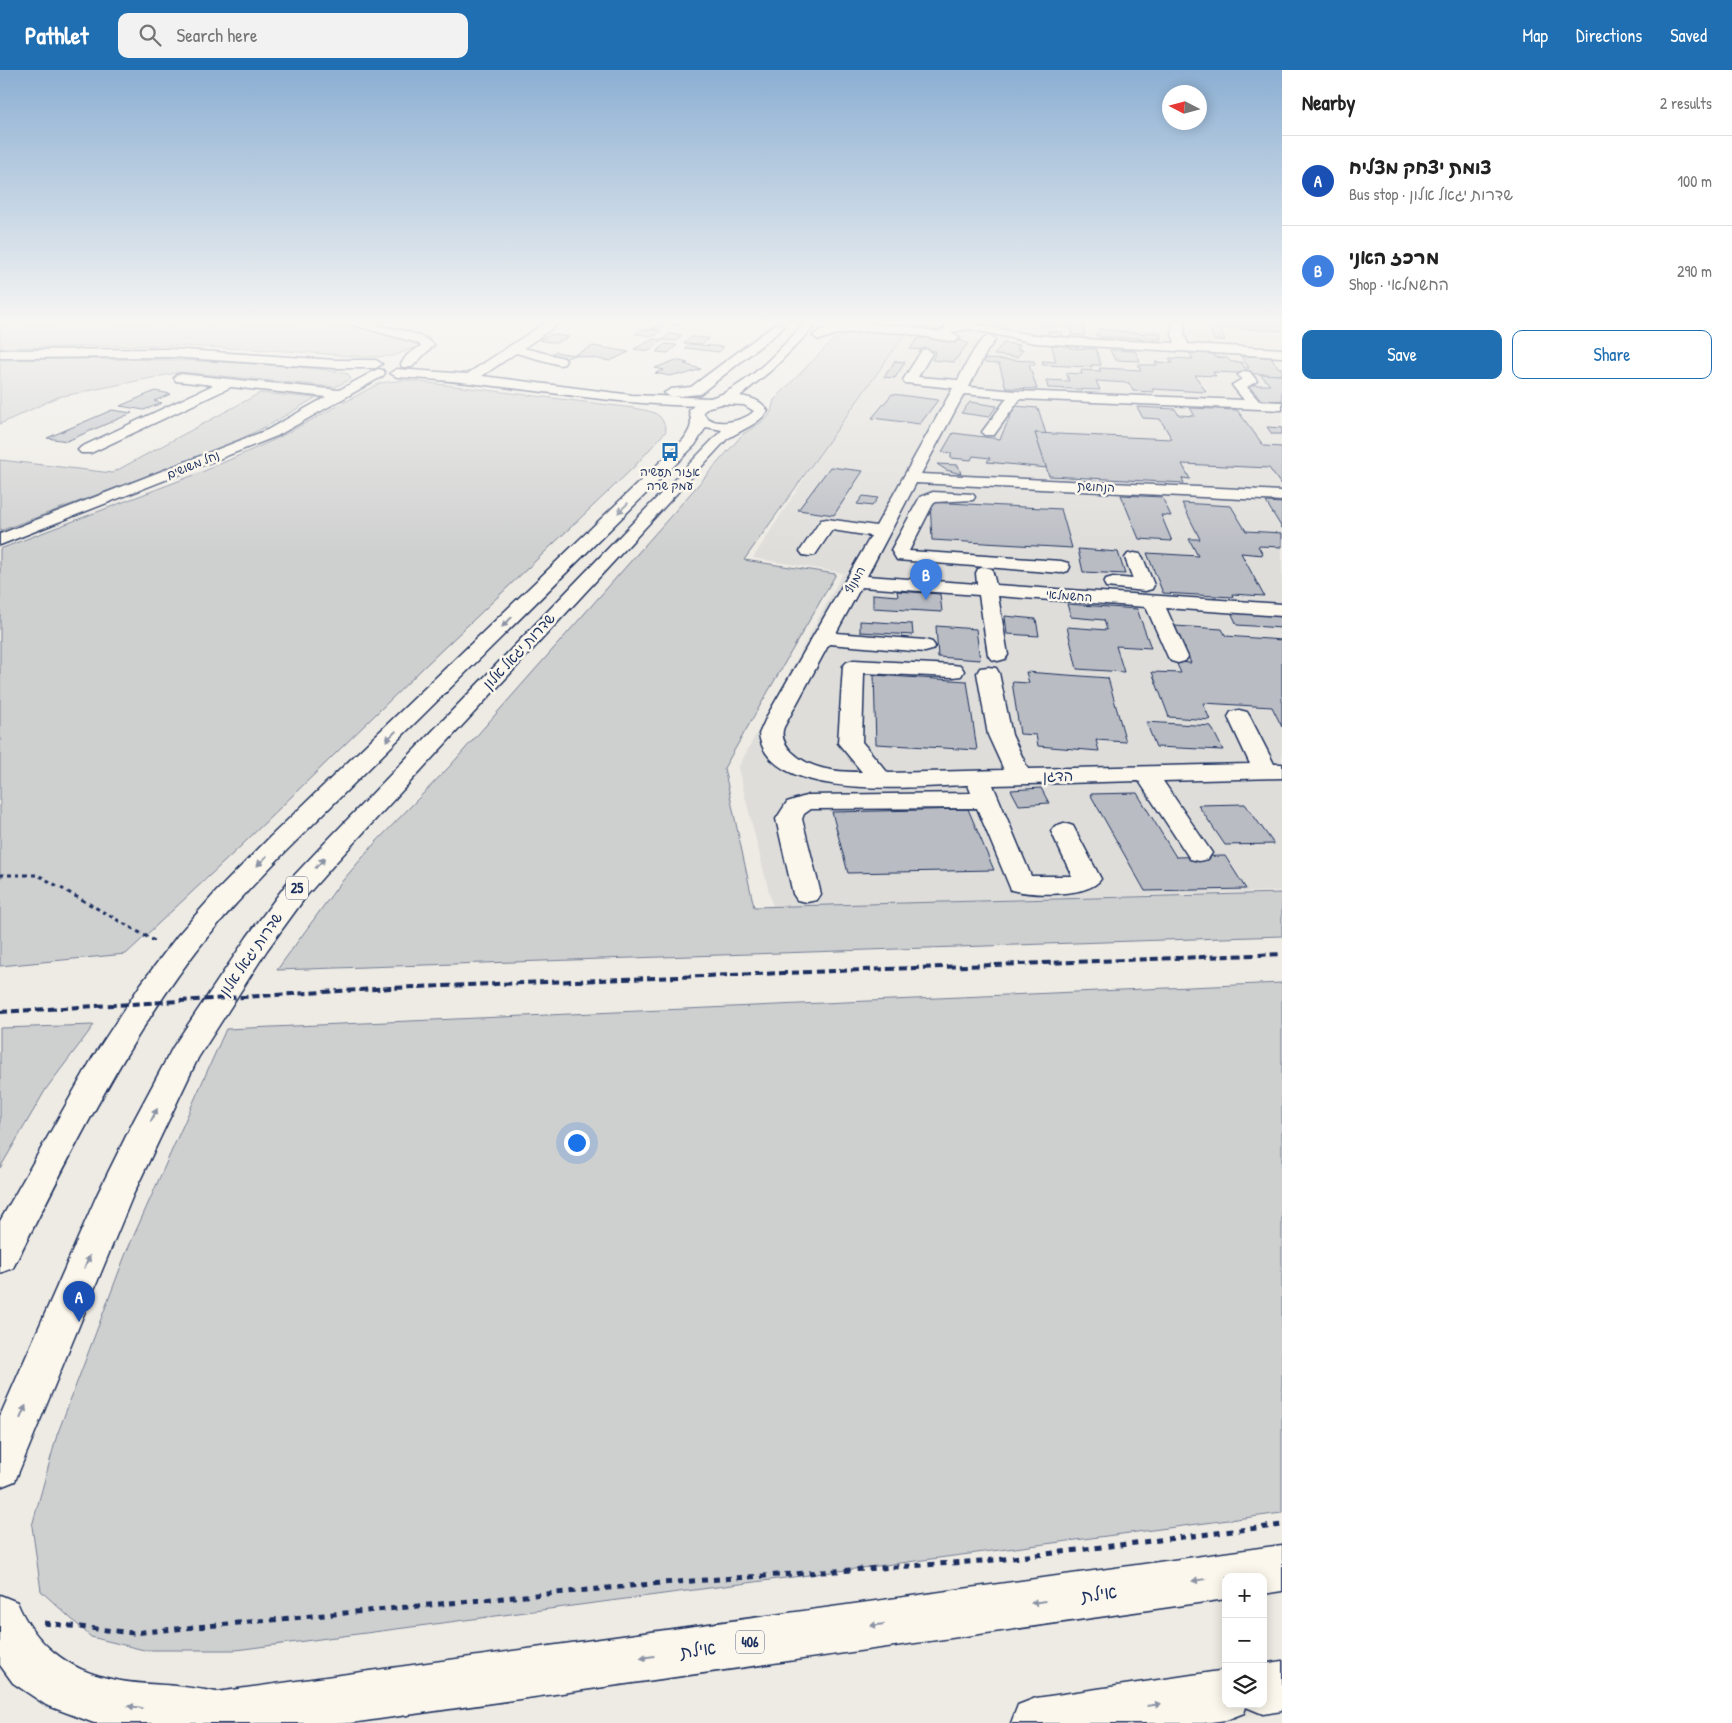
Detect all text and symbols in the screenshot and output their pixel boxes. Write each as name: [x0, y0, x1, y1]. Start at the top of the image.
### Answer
search box: [118, 13, 468, 58]
text: Pathlet: [25, 19, 88, 51]
icon: search: [136, 21, 164, 49]
text: Search here: [176, 22, 258, 48]
text: Map: [1523, 23, 1548, 48]
text: Directions: [1576, 23, 1642, 48]
text: Saved: [1670, 23, 1707, 48]
north arrow: [1162, 85, 1207, 130]
text: Nearby: [1302, 88, 1355, 117]
text: 2 results: [1660, 92, 1712, 114]
text: צומת יצחק מצליח: [1349, 154, 1492, 180]
text: A: [1314, 170, 1322, 192]
text: 100 m: [1677, 170, 1712, 192]
text: Bus stop · שדרות יגאל אלון: [1349, 183, 1513, 205]
text: מרכז האני: [1349, 244, 1439, 270]
text: B: [1314, 260, 1322, 282]
text: 290 m: [1677, 260, 1712, 282]
text: Shop · החשמלאי: [1349, 273, 1449, 295]
button: Save: [1302, 330, 1502, 379]
button: Share: [1512, 330, 1712, 379]
bus stop icon: אזור תעשיה עמק שרה: [659, 441, 681, 463]
street label: נחל משושים: [164, 446, 222, 483]
place label: אזור תעשיה עמק שרה: [640, 463, 700, 494]
street label: הנחושת: [1077, 477, 1115, 496]
one-way arrow: [617, 502, 629, 514]
pin: B: [910, 559, 942, 600]
street label: המנוף: [840, 563, 869, 596]
street label: החשמלאי: [1045, 585, 1093, 606]
street label: שדרות יגאל אלון: [478, 608, 560, 694]
one-way arrow: [501, 616, 513, 628]
one-way arrow: [385, 729, 397, 741]
street label: הדגן: [1043, 765, 1073, 786]
one-way arrow: [256, 855, 268, 867]
one-way arrow: [315, 857, 326, 870]
road number: 25: [286, 876, 308, 900]
street label: שדרות יגאל אלון: [214, 908, 287, 1000]
one-way arrow: [150, 1107, 158, 1122]
your location: [564, 1130, 590, 1156]
one-way arrow: [83, 1255, 91, 1270]
pin: A: [63, 1281, 95, 1322]
one-way arrow: [19, 1404, 27, 1419]
map controls: [1222, 1573, 1267, 1708]
button: +: [1222, 1573, 1267, 1618]
one-way arrow: [1191, 1576, 1207, 1584]
street label: אילת: [1078, 1579, 1119, 1609]
one-way arrow: [1030, 1599, 1046, 1607]
button: −: [1222, 1618, 1267, 1663]
one-way arrow: [869, 1621, 885, 1629]
road number: 406: [736, 1630, 764, 1654]
street label: אילת: [677, 1635, 718, 1665]
one-way arrow: [639, 1653, 655, 1661]
button: layers: [1222, 1663, 1267, 1708]
one-way arrow: [1146, 1701, 1162, 1709]
one-way arrow: [127, 1703, 143, 1711]

